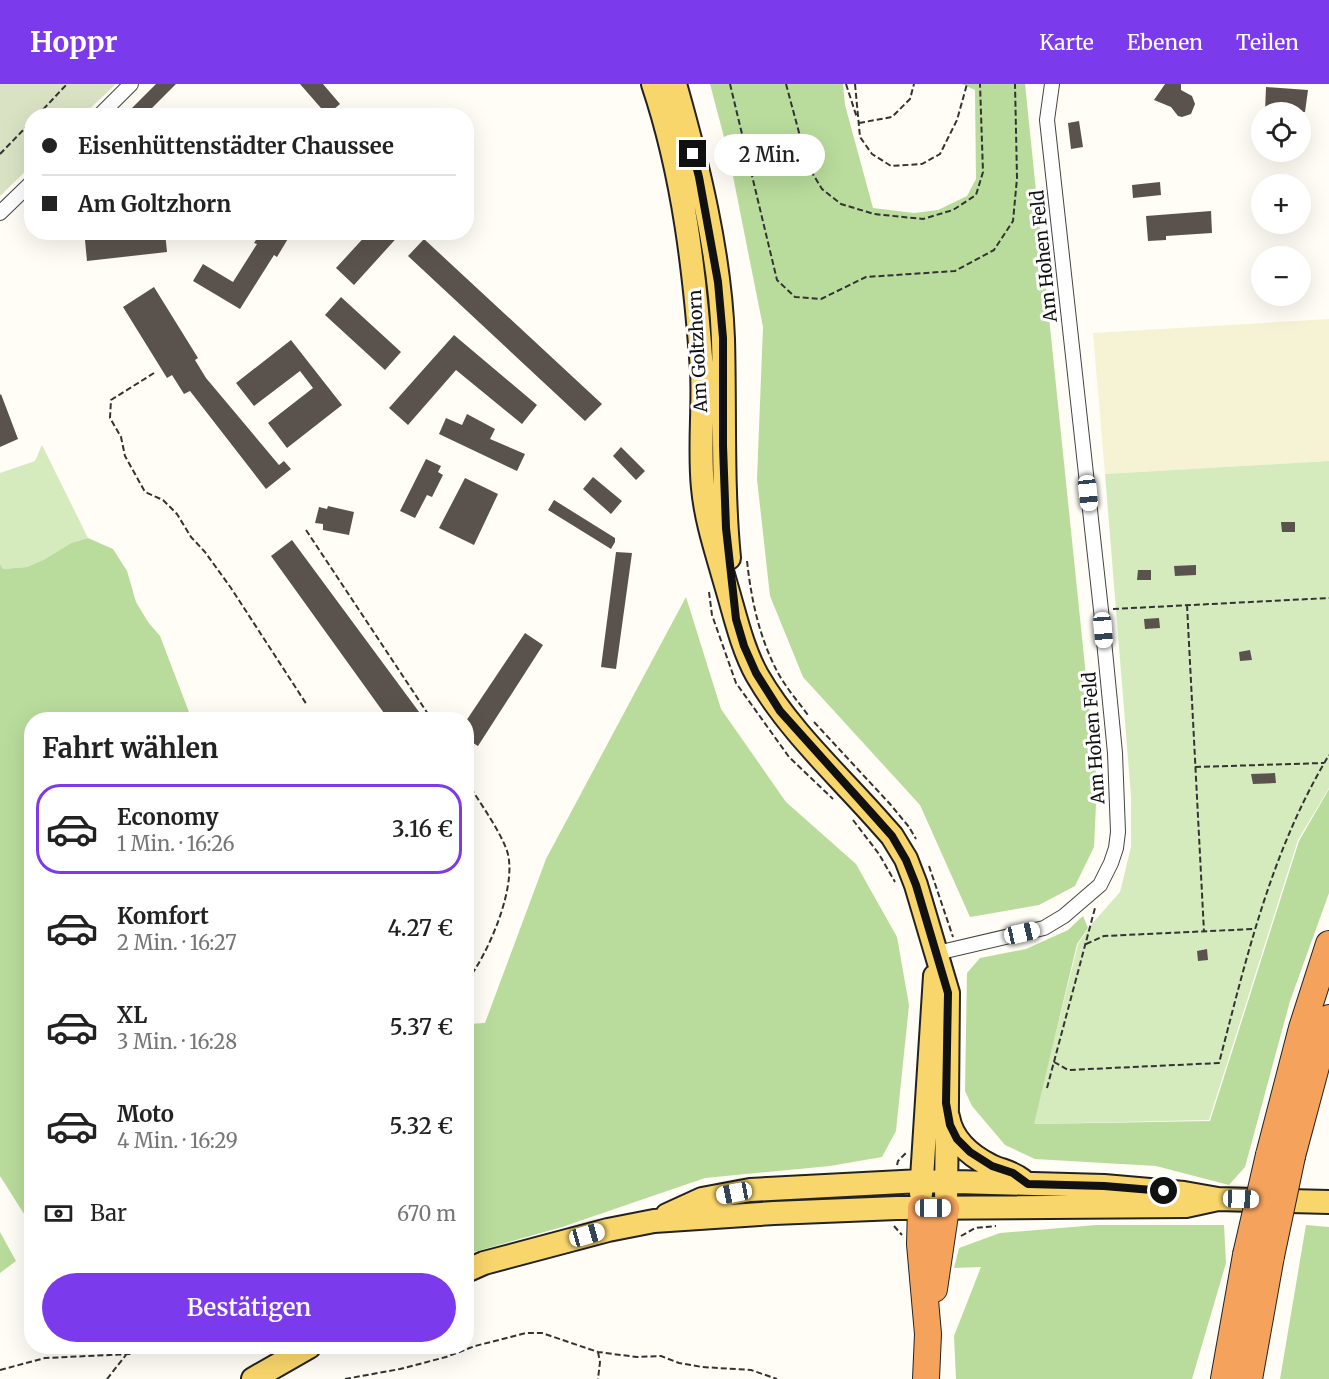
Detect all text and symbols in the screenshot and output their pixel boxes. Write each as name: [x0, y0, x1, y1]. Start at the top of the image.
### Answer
text: Hoppr: [30, 24, 118, 60]
text: Karte: [1039, 29, 1094, 56]
text: Ebenen: [1127, 29, 1203, 56]
text: Teilen: [1236, 29, 1299, 56]
map controls: [1251, 102, 1311, 306]
button: locate: [1251, 102, 1311, 162]
text: Eisenhüttenstädter Chaussee: [78, 132, 394, 160]
callout: 2 Min.: [714, 133, 825, 175]
route end: [679, 140, 706, 167]
text: 2 Min.: [739, 142, 800, 167]
button: +: [1251, 174, 1311, 234]
street label: Am Hohen Feld: [1025, 189, 1062, 324]
text: Am Goltzhorn: [78, 190, 231, 218]
button: −: [1251, 246, 1311, 306]
street label: Am Goltzhorn: [683, 289, 712, 414]
car: [1077, 474, 1099, 512]
car: [1092, 611, 1114, 649]
street label: Am Hohen Feld: [1077, 671, 1110, 806]
text: Fahrt wählen: [42, 731, 218, 765]
icon: car: [45, 802, 99, 856]
text: Economy: [117, 803, 218, 831]
text: 3.16 €: [392, 815, 453, 843]
text: 1 Min. · 16:26: [117, 831, 235, 856]
icon: car: [45, 901, 99, 955]
text: Komfort: [117, 902, 209, 930]
text: 4.27 €: [387, 914, 453, 942]
car: [1002, 920, 1042, 946]
text: 2 Min. · 16:27: [117, 930, 237, 955]
icon: car: [45, 1000, 99, 1054]
text: XL: [117, 1001, 147, 1029]
text: 5.37 €: [390, 1013, 453, 1041]
text: 3 Min. · 16:28: [117, 1029, 237, 1054]
icon: car: [45, 1099, 99, 1153]
text: Moto: [117, 1100, 174, 1128]
text: 5.32 €: [389, 1112, 453, 1140]
text: 4 Min. · 16:29: [117, 1128, 238, 1153]
route start: [1150, 1177, 1177, 1204]
car: [715, 1181, 753, 1205]
car: [1223, 1189, 1259, 1209]
icon: cash: [42, 1197, 75, 1230]
text: Bar: [90, 1199, 127, 1227]
car: [915, 1199, 951, 1217]
text: 670 m: [397, 1201, 456, 1226]
car: [567, 1221, 607, 1249]
button: Bestätigen: [42, 1273, 456, 1342]

